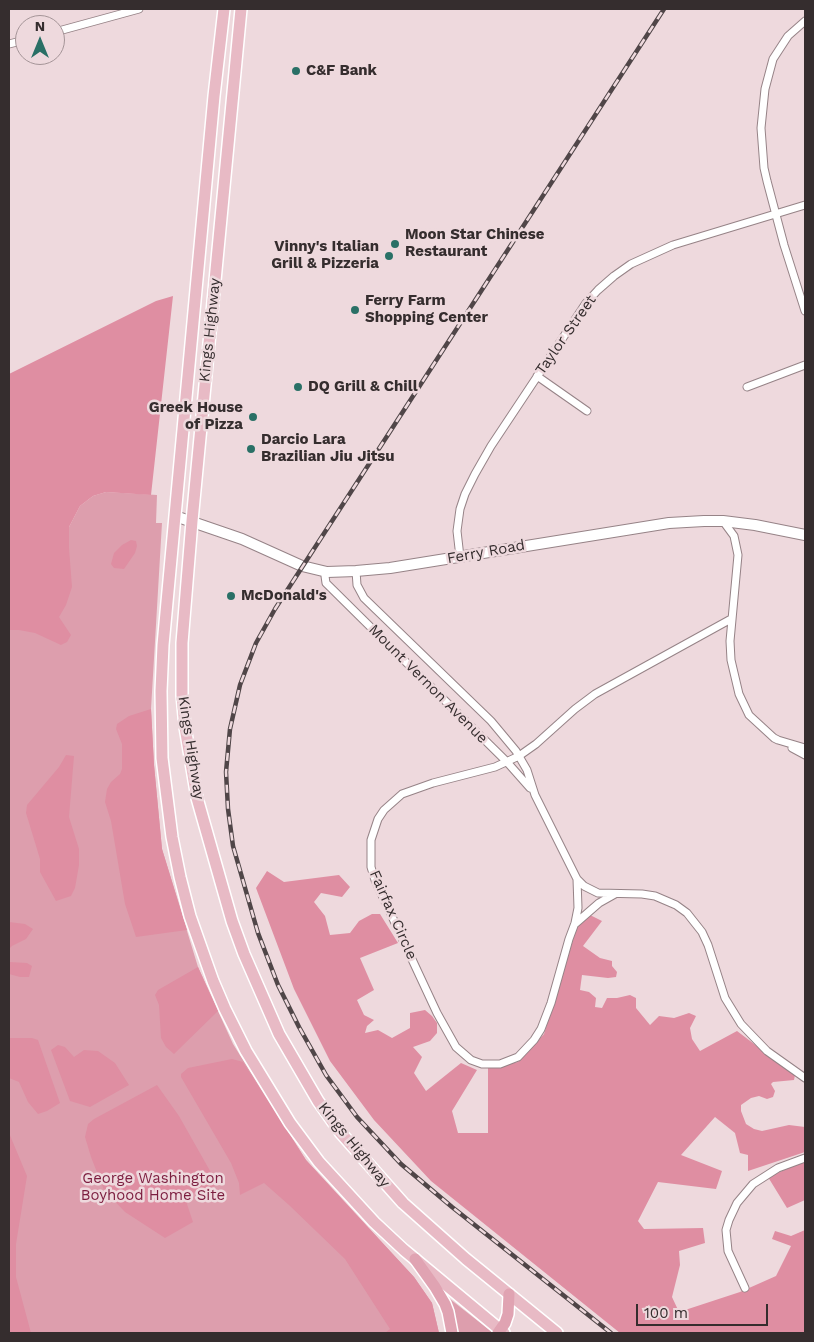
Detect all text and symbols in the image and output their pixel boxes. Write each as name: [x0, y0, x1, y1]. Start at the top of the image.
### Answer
north arrow: [15, 15, 65, 65]
text: N: [35, 18, 45, 34]
place label: C&F Bank: [306, 62, 377, 80]
marker: C&F Bank: [290, 65, 302, 77]
place label: Moon Star Chinese Restaurant: [405, 226, 544, 261]
place label: Vinny's Italian Grill & Pizzeria: [271, 238, 379, 273]
marker: Moon Star Chinese Restaurant: [389, 238, 401, 250]
marker: Vinny's Italian Grill & Pizzeria: [383, 250, 395, 262]
street label: Kings Highway: [196, 277, 224, 383]
place label: Ferry Farm Shopping Center: [365, 292, 488, 327]
street label: Taylor Street: [532, 292, 600, 378]
marker: Ferry Farm Shopping Center: [349, 304, 361, 316]
place label: DQ Grill & Chill: [308, 378, 418, 396]
marker: DQ Grill & Chill: [292, 381, 304, 393]
place label: Greek House of Pizza: [149, 399, 243, 434]
marker: Greek House of Pizza: [247, 411, 259, 423]
place label: Darcio Lara Brazilian Jiu Jitsu: [261, 431, 395, 466]
marker: Darcio Lara Brazilian Jiu Jitsu: [245, 443, 257, 455]
street label: Ferry Road: [446, 536, 526, 568]
place label: McDonald's: [241, 587, 327, 605]
marker: McDonald's: [225, 590, 237, 602]
street label: Mount Vernon Avenue: [365, 621, 491, 747]
street label: Kings Highway: [174, 695, 208, 801]
street label: Fairfax Circle: [365, 868, 421, 962]
street label: Kings Highway: [314, 1099, 394, 1191]
park label: George Washington Boyhood Home Site: [81, 1170, 225, 1205]
scale bar: [639, 1294, 772, 1326]
text: 100 m: [644, 1304, 688, 1322]

